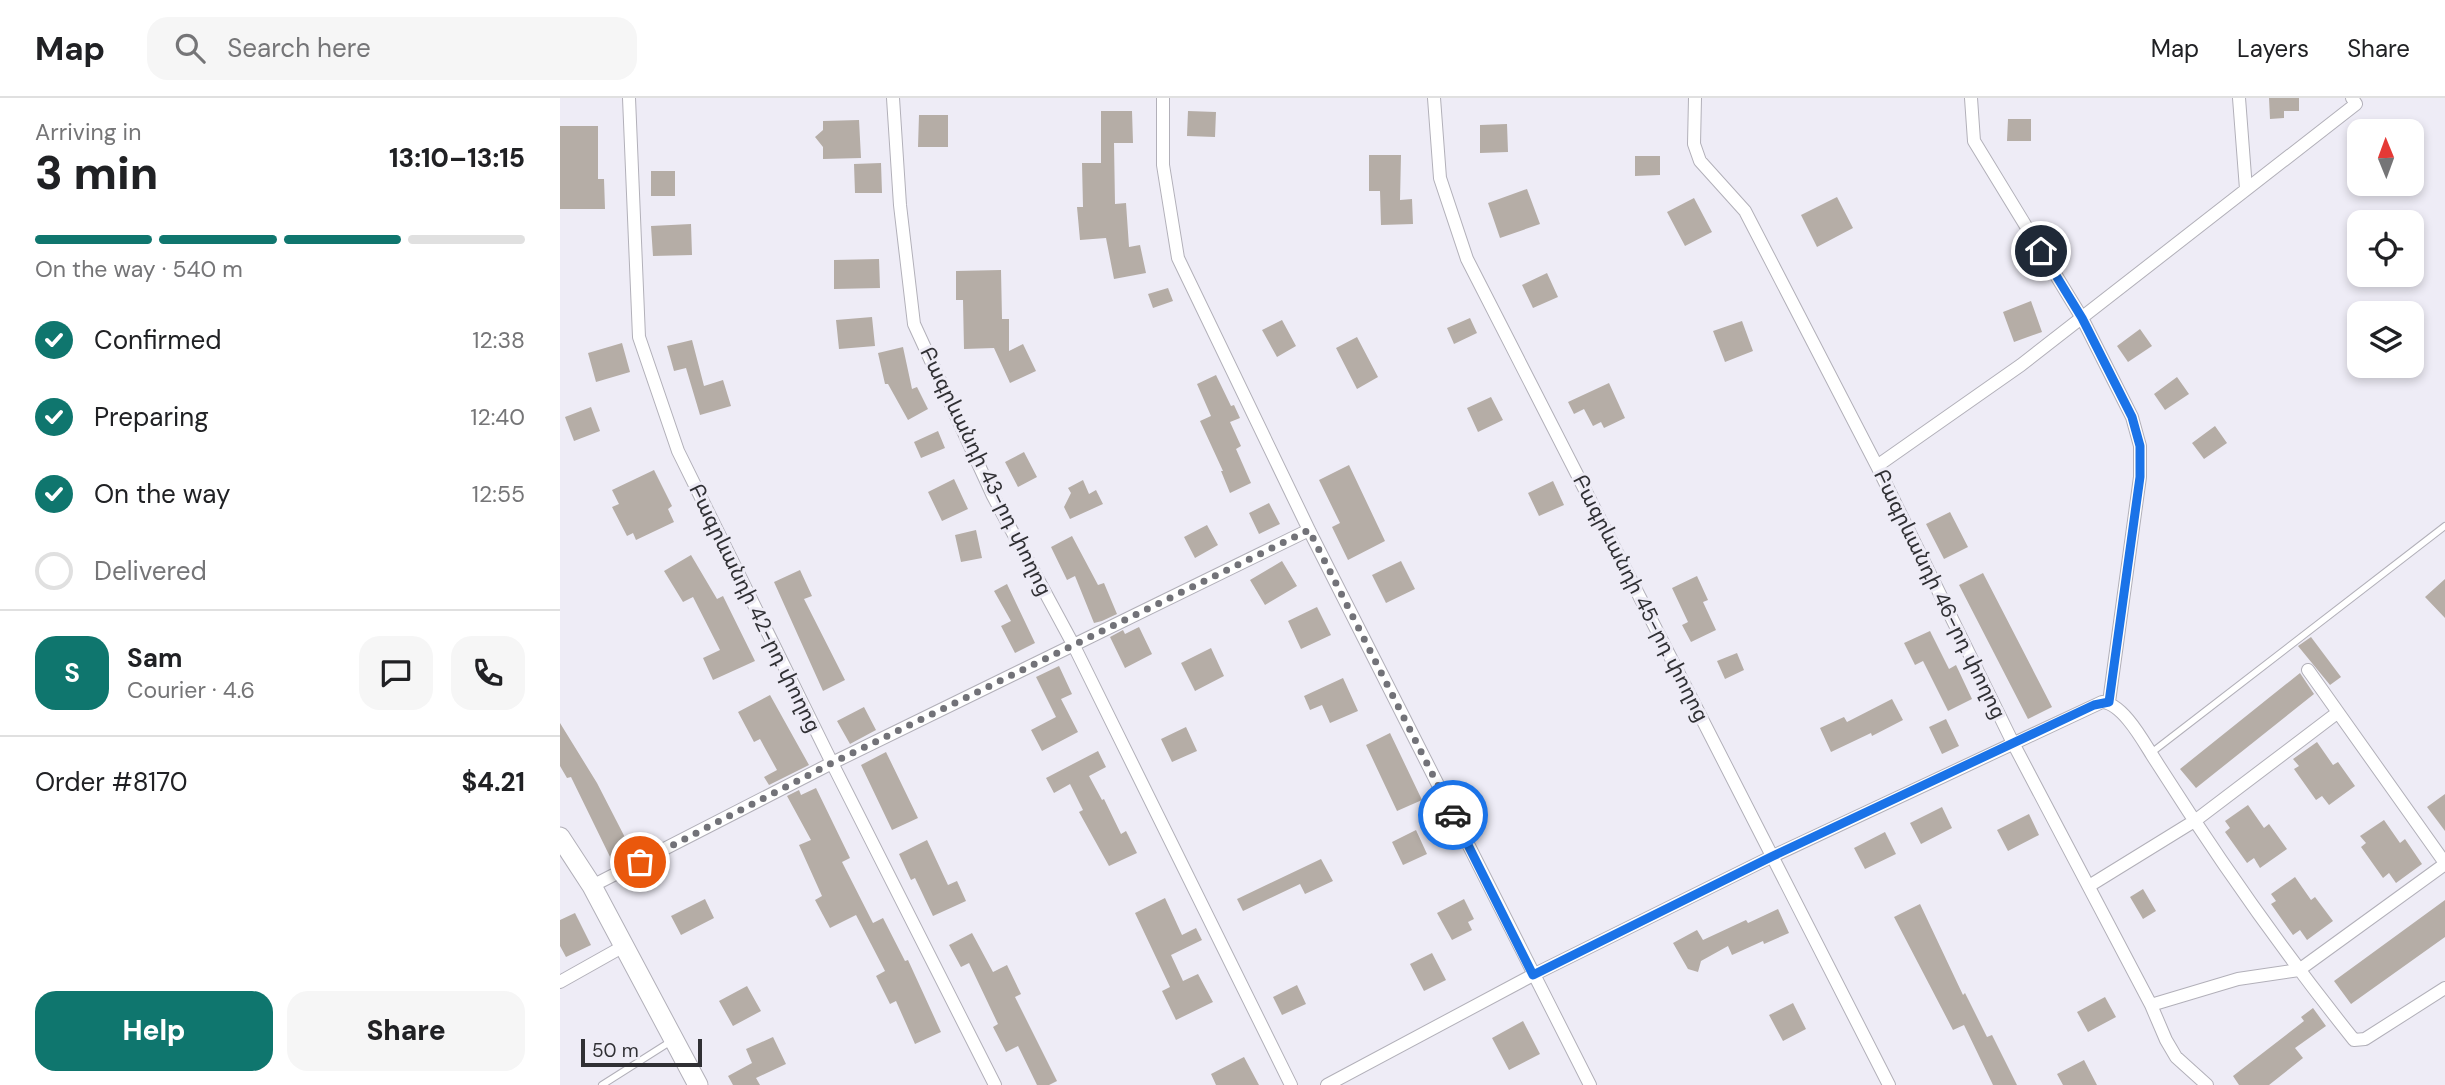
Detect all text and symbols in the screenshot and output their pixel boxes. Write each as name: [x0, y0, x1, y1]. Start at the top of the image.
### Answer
search box: [147, 17, 637, 80]
text: Map: [35, 27, 105, 70]
icon: search: [171, 29, 209, 67]
text: Search here: [227, 31, 371, 65]
text: Map: [2151, 33, 2199, 64]
text: Layers: [2237, 33, 2309, 64]
text: Share: [2347, 33, 2410, 64]
text: Arriving in: [35, 117, 141, 147]
north arrow: [2347, 119, 2424, 196]
map controls: [2347, 119, 2424, 378]
text: 13:10–13:15: [389, 141, 525, 175]
text: 3 min: [35, 143, 158, 203]
button: locate: [2347, 210, 2424, 287]
pin: [2011, 221, 2071, 281]
icon: home: [2022, 232, 2060, 270]
text: On the way · 540 m: [35, 254, 243, 284]
button: layers: [2347, 301, 2424, 378]
icon: check: [35, 321, 73, 359]
text: Confirmed: [94, 323, 221, 357]
text: 12:38: [472, 325, 525, 355]
street label: Բագրևանդի 43-րդ փողոց: [913, 342, 1059, 600]
icon: check: [35, 398, 73, 436]
text: Preparing: [94, 400, 209, 434]
text: 12:40: [470, 402, 525, 432]
street label: Բագրևանդի 46-րդ փողոց: [1867, 464, 2013, 724]
street label: Բագրևանդի 45-րդ փողոց: [1566, 469, 1716, 727]
icon: check: [35, 475, 73, 513]
text: On the way: [94, 477, 230, 511]
text: 12:55: [472, 479, 525, 509]
street label: Բագրևանդի 42-րդ փողոց: [682, 479, 828, 737]
text: Delivered: [94, 554, 207, 588]
button: chat: [359, 636, 433, 710]
button: phone: [451, 636, 525, 710]
text: Sam: [127, 641, 182, 675]
text: S: [64, 656, 80, 690]
text: Courier · 4.6: [127, 675, 255, 705]
text: Order #8170: [35, 765, 187, 799]
text: $4.21: [461, 765, 525, 799]
courier: [1418, 780, 1488, 850]
icon: car: [1434, 796, 1472, 834]
pin: [610, 832, 670, 892]
icon: bag: [621, 843, 659, 881]
button: Help: [35, 991, 273, 1071]
button: Share: [287, 991, 525, 1071]
scale bar: [581, 1036, 702, 1068]
text: 50 m: [592, 1038, 639, 1063]

